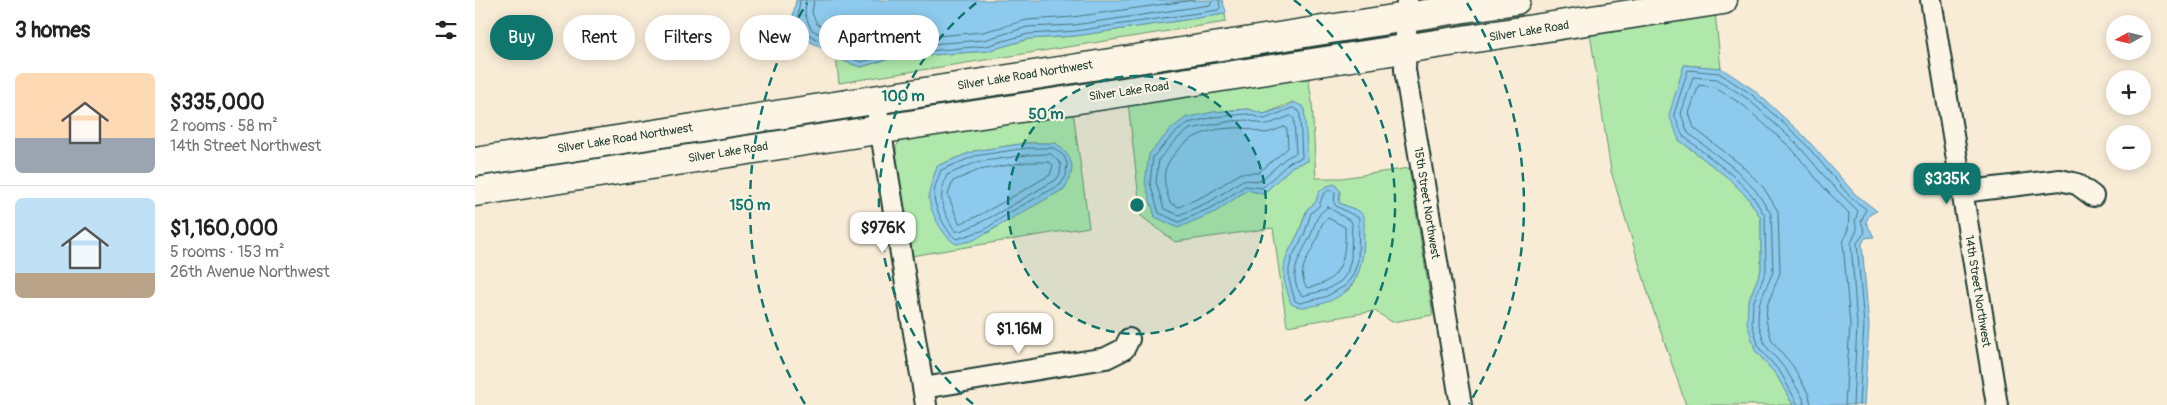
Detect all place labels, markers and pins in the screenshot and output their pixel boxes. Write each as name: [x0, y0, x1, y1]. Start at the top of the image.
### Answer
pin: $335K: [1912, 162, 1982, 205]
centre of rings: [1128, 196, 1146, 214]
pin: $976K: [848, 212, 918, 254]
pin: $1.16M: [978, 312, 1060, 355]

